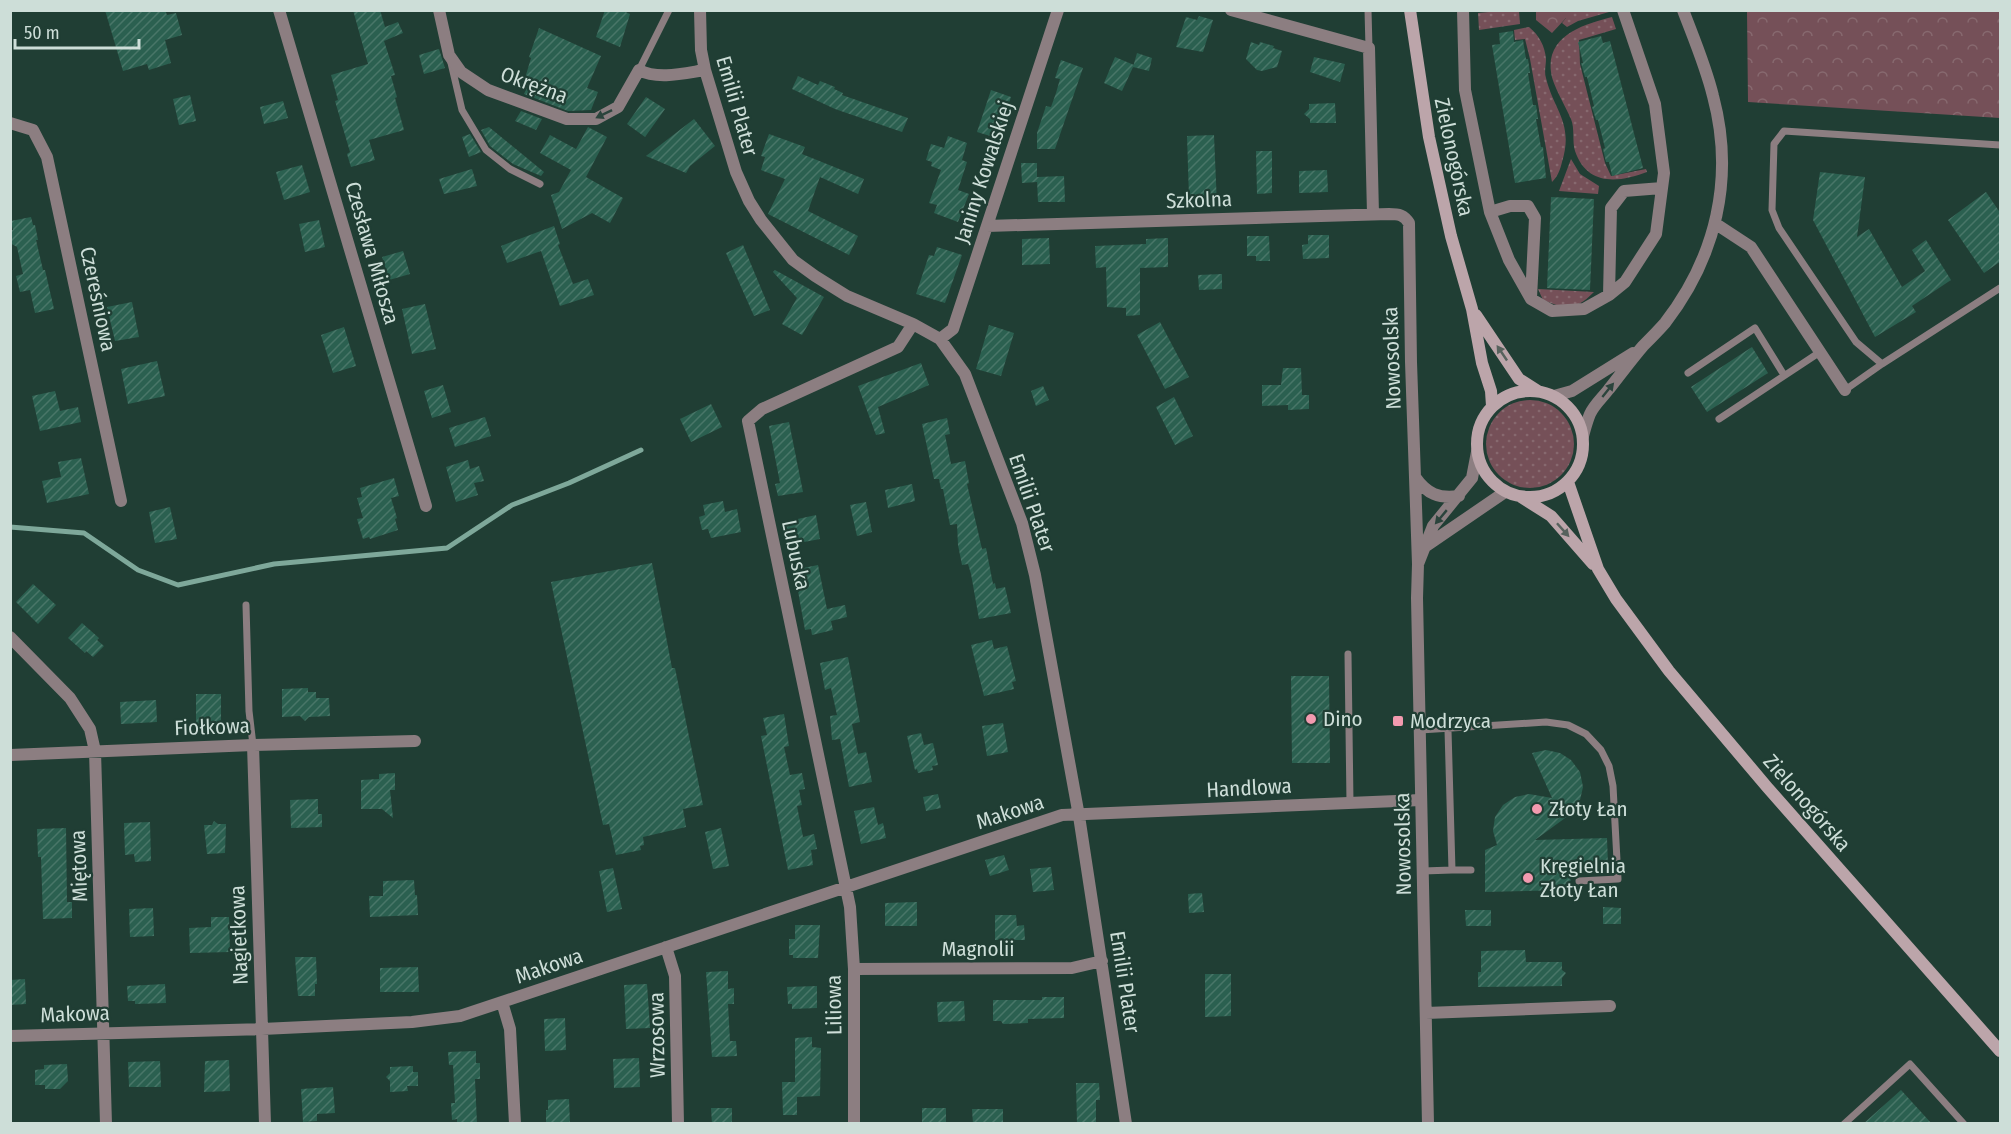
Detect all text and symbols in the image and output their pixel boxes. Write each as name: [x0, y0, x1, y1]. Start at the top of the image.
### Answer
scale bar: [15, 12, 140, 50]
text: 50 m: [24, 22, 60, 44]
street label: Emilii Plater: [710, 53, 764, 160]
street label: Okrężna: [497, 61, 571, 109]
street label: Zielonogórska: [1429, 95, 1479, 219]
street label: Janiny Kowalskiej: [949, 97, 1019, 247]
one-way arrow: [595, 109, 613, 119]
street label: Czesława Miłosza: [339, 179, 405, 327]
street label: Szkolna: [1166, 186, 1232, 214]
street label: Czereśniowa: [74, 244, 122, 354]
street label: Nowosolska: [1377, 306, 1407, 410]
one-way arrow: [1496, 346, 1508, 362]
one-way arrow: [1602, 382, 1614, 397]
street label: Emilii Plater: [1003, 450, 1061, 557]
one-way arrow: [1435, 509, 1448, 525]
street label: Lubuska: [776, 518, 816, 592]
one-way arrow: [1556, 522, 1570, 537]
place label: Dino: [1323, 706, 1363, 732]
place label: Modrzyca: [1410, 708, 1491, 734]
marker: Dino: [1304, 712, 1318, 726]
street label: Fiołkowa: [174, 713, 250, 741]
marker: Modrzyca: [1391, 714, 1405, 728]
street label: Zielonogórska: [1758, 749, 1856, 857]
street label: Handlowa: [1206, 773, 1292, 803]
street label: Makowa: [973, 789, 1047, 835]
street label: Nowosolska: [1389, 792, 1417, 896]
place label: Złoty Łan: [1549, 796, 1627, 822]
marker: Złoty Łan: [1530, 802, 1544, 816]
street label: Miętowa: [65, 830, 93, 902]
place label: Kręgielnia Złoty Łan: [1540, 853, 1626, 903]
marker: Kręgielnia Złoty Łan: [1521, 871, 1535, 885]
street label: Nagietkowa: [224, 885, 254, 985]
street label: Emilii Plater: [1104, 929, 1146, 1036]
street label: Magnolii: [941, 936, 1015, 962]
street label: Makowa: [512, 942, 586, 990]
street label: Liliowa: [820, 975, 848, 1035]
street label: Wrzosowa: [643, 992, 671, 1078]
street label: Makowa: [40, 1000, 110, 1028]

